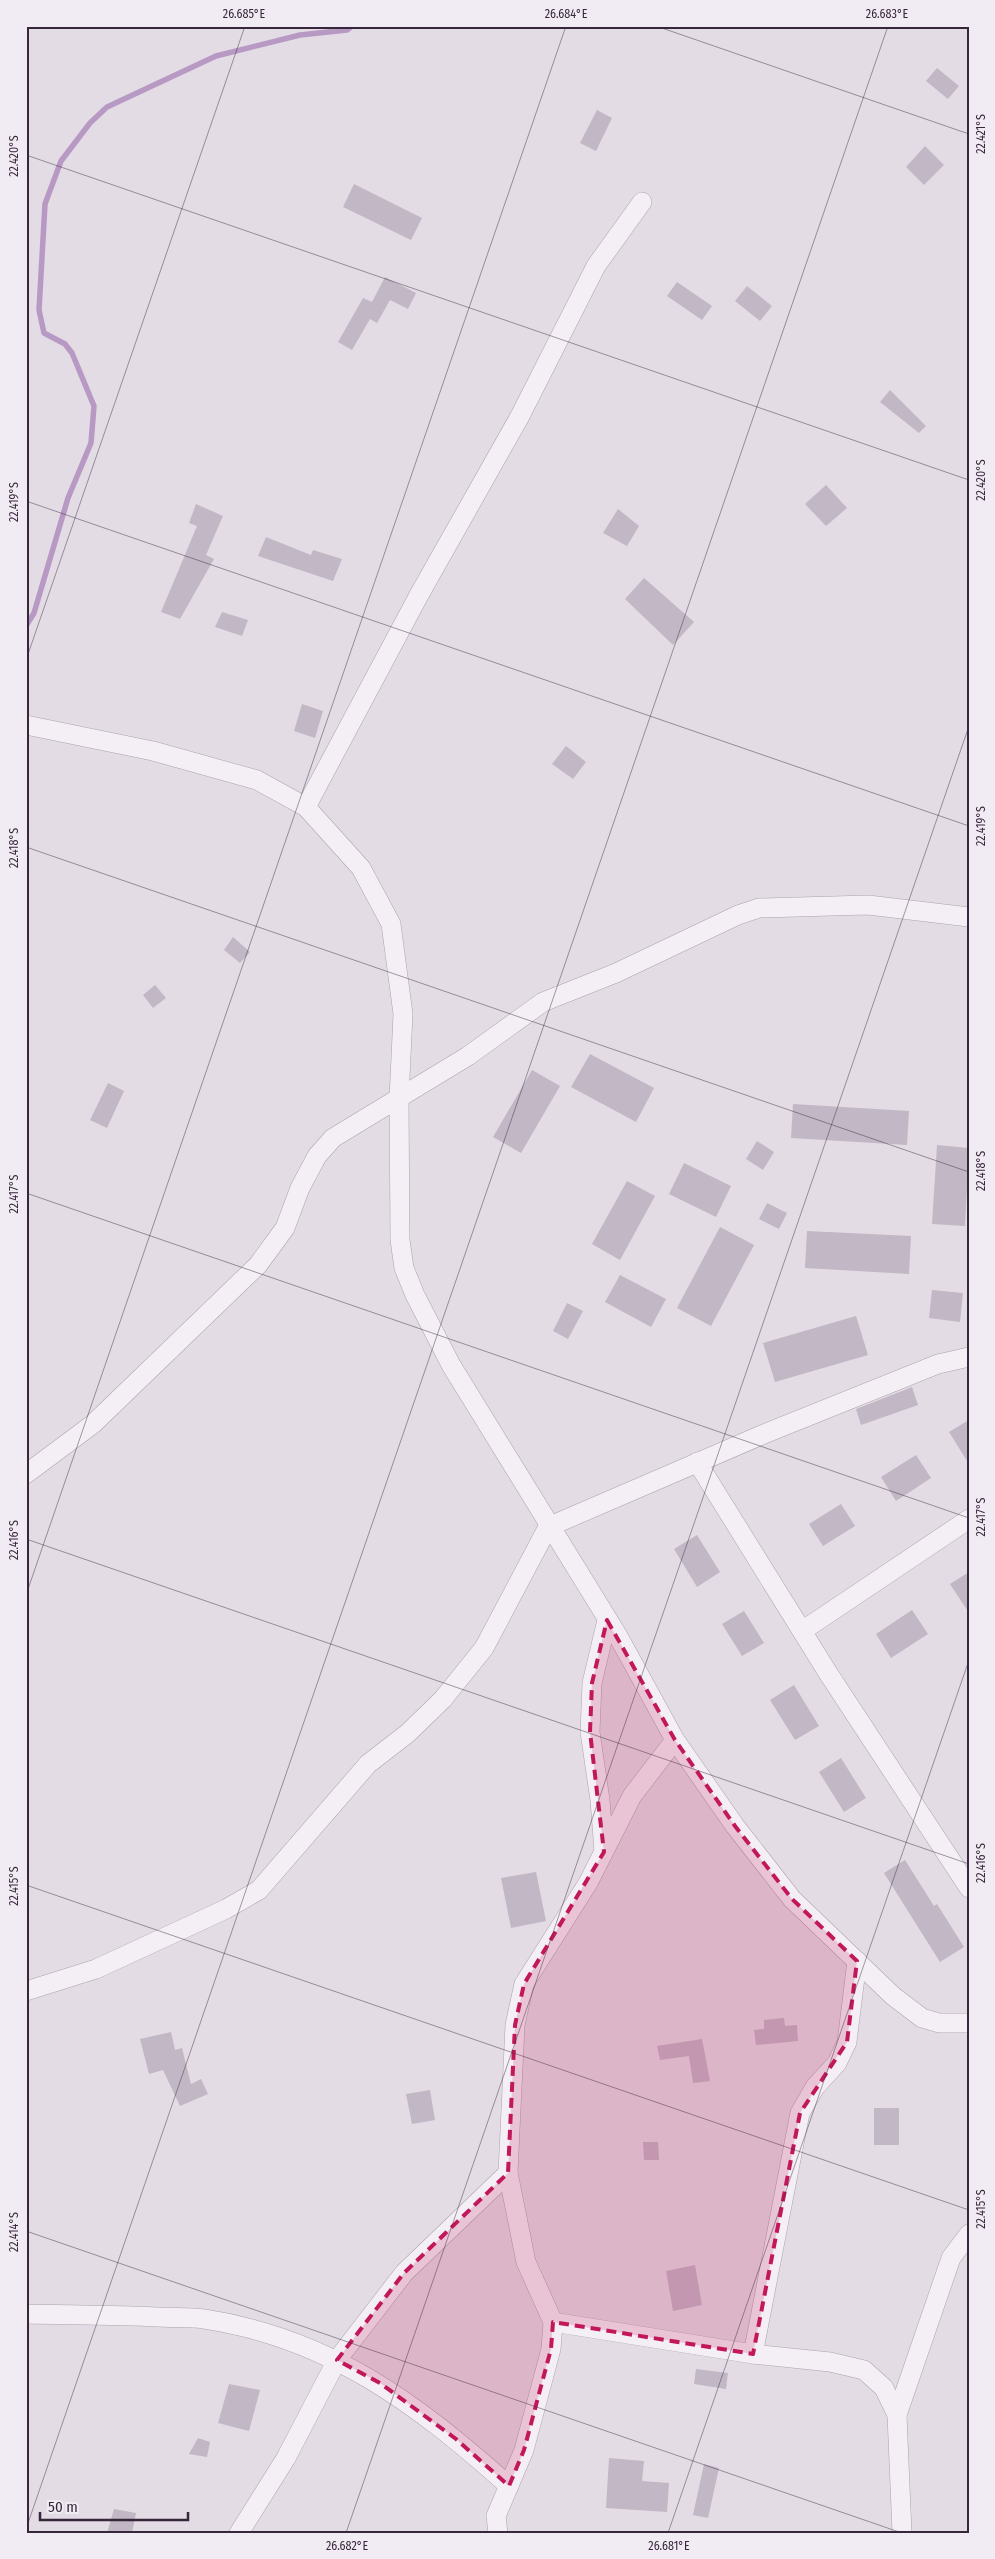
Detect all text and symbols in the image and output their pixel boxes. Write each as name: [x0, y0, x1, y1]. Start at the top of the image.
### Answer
text: 26.685°E: [223, 7, 266, 21]
text: 26.684°E: [545, 7, 588, 21]
text: 26.683°E: [866, 7, 909, 21]
text: 22.421°S: [974, 114, 988, 154]
text: 22.420°S: [7, 135, 21, 177]
text: 22.420°S: [974, 459, 988, 501]
text: 22.419°S: [7, 482, 21, 522]
text: 22.419°S: [974, 806, 988, 846]
text: 22.418°S: [7, 828, 21, 868]
text: 22.418°S: [974, 1151, 988, 1191]
text: 22.417°S: [7, 1174, 21, 1214]
text: 22.417°S: [974, 1497, 988, 1537]
text: 22.416°S: [7, 1520, 21, 1560]
text: 22.416°S: [974, 1843, 988, 1883]
text: 22.415°S: [7, 1866, 21, 1906]
text: 22.415°S: [974, 2189, 988, 2229]
text: 22.414°S: [7, 2212, 21, 2252]
scale bar: [40, 2489, 188, 2521]
text: 50 m: [48, 2498, 78, 2516]
text: 26.682°E: [326, 2539, 368, 2553]
text: 26.681°E: [648, 2539, 690, 2553]

